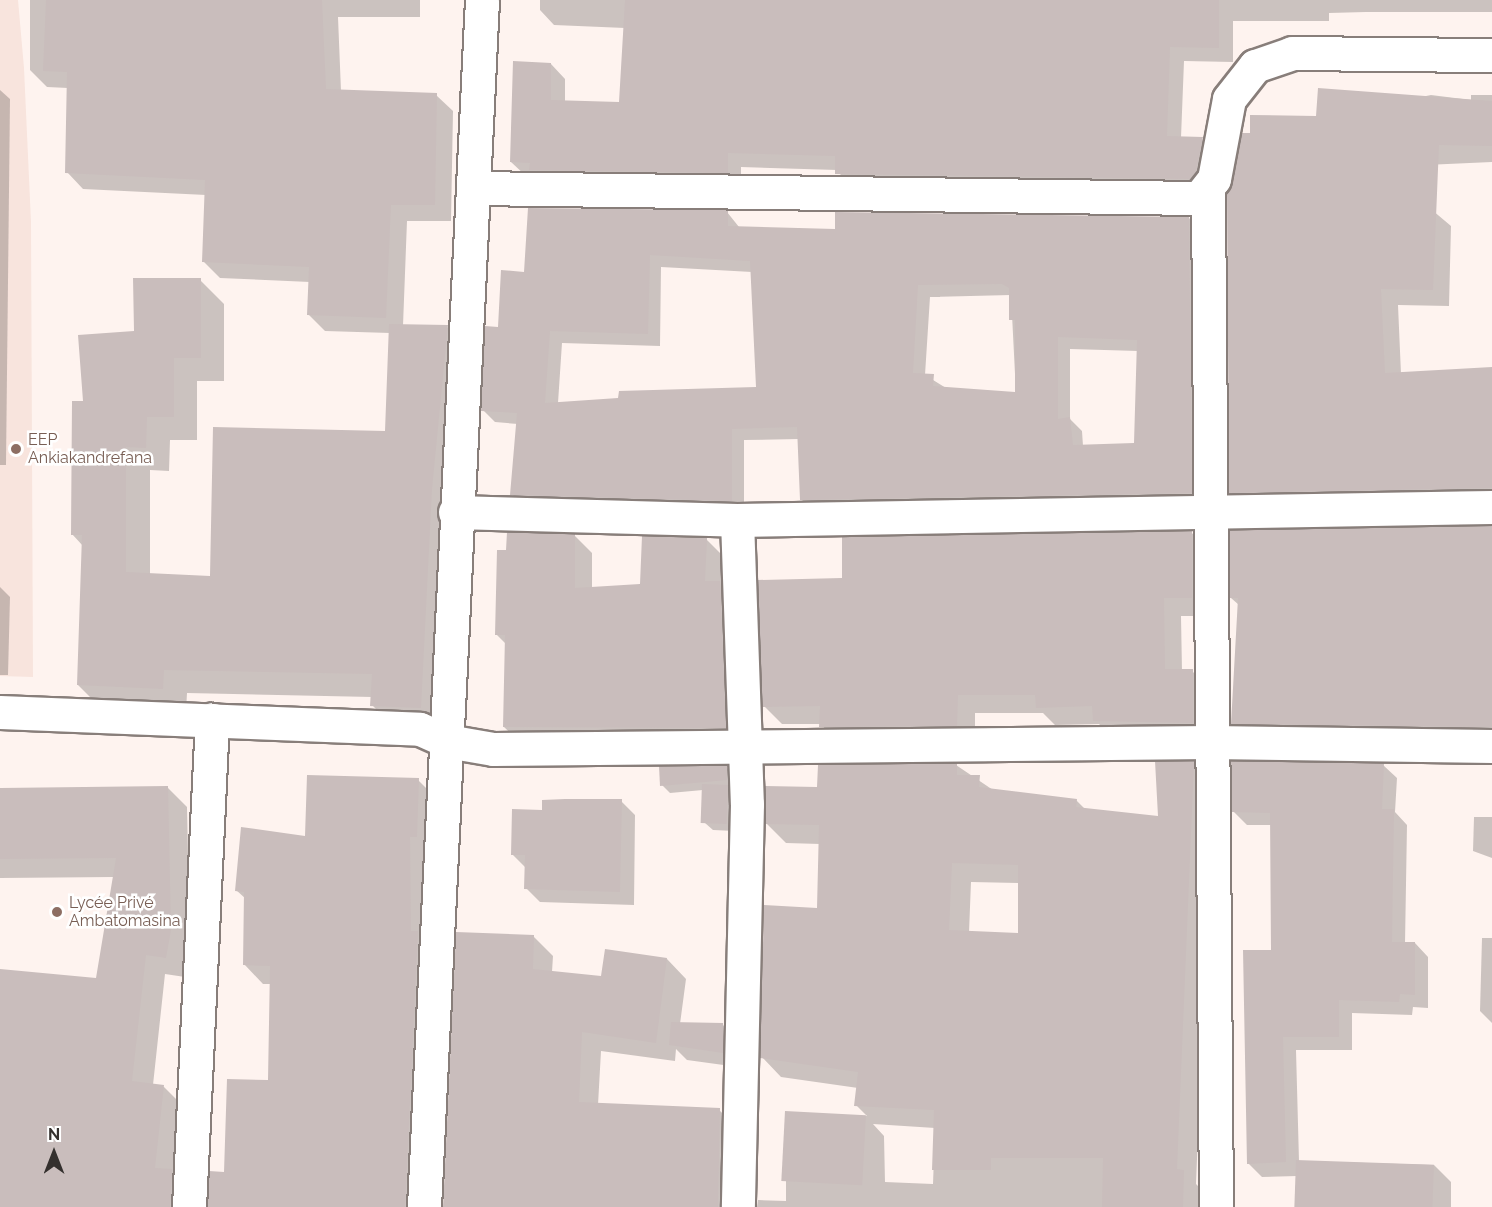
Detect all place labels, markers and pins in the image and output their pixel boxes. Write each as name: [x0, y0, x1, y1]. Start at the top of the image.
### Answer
place label: EEP Ankiakandrefana: [28, 430, 152, 468]
marker: EEP Ankiakandrefana: [9, 442, 23, 456]
place label: Lycée Privé Ambatomasina: [69, 893, 180, 931]
marker: Lycée Privé Ambatomasina: [50, 905, 64, 919]

